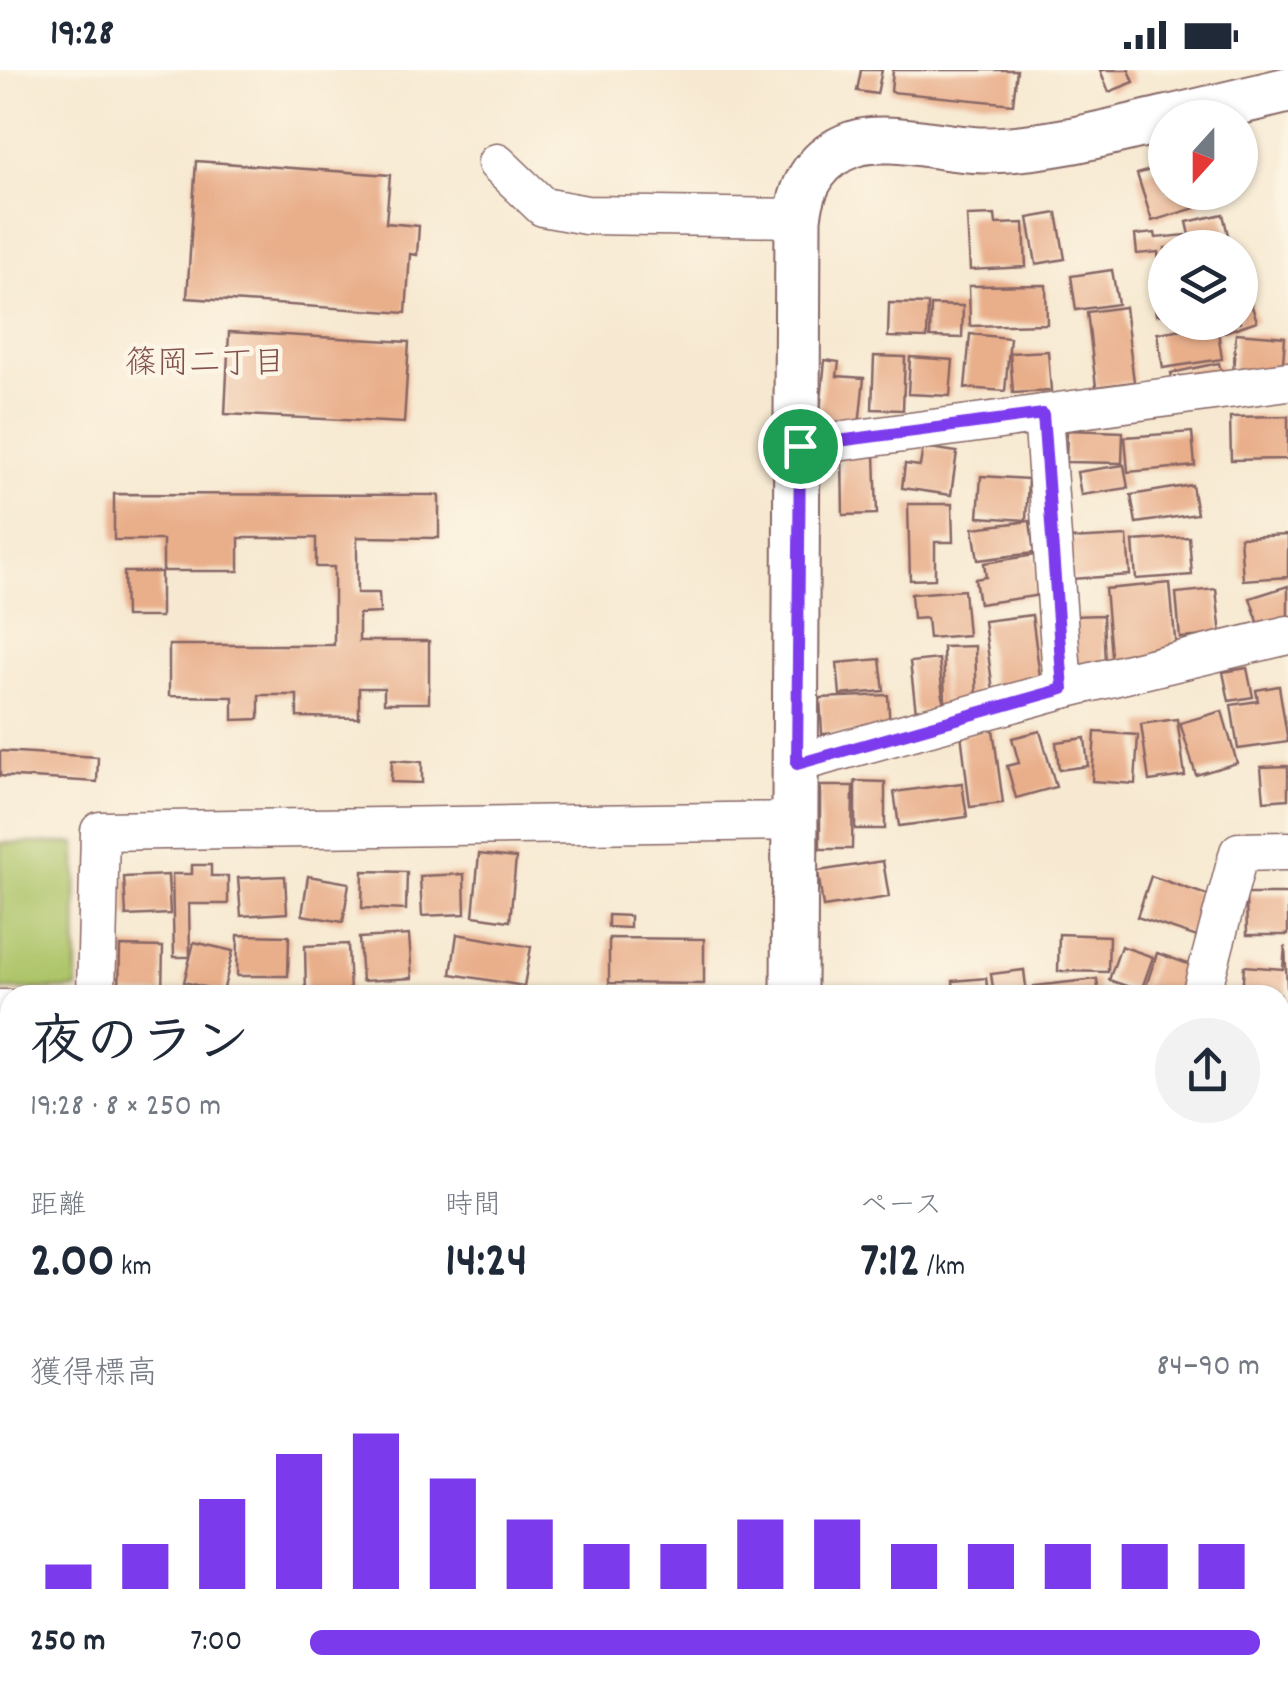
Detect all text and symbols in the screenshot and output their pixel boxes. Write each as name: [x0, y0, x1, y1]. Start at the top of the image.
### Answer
text: 19:28: [50, 8, 114, 63]
north arrow: [1148, 100, 1258, 210]
map controls: [1148, 100, 1258, 340]
button: layers: [1148, 230, 1258, 340]
district label: 篠岡二丁目: [125, 343, 285, 389]
pin: [758, 404, 843, 489]
icon: arrive: [773, 419, 828, 474]
text: 夜のラン: [30, 1008, 250, 1087]
button: share: [1155, 1018, 1260, 1123]
text: 19:28 · 8 × 250 m: [30, 1085, 221, 1131]
text: 距離: [30, 1188, 86, 1228]
text: 時間: [445, 1188, 501, 1228]
text: ペース: [860, 1188, 942, 1228]
text: 2.00: [30, 1228, 115, 1300]
text: 14:24: [445, 1228, 528, 1300]
text: 7:12: [860, 1228, 920, 1300]
text: km: [115, 1249, 152, 1289]
text: /km: [920, 1249, 965, 1289]
text: 84–90 m: [1157, 1345, 1260, 1391]
text: 獲得標高: [30, 1353, 158, 1399]
text: 250 m: [30, 1620, 106, 1666]
text: 7:00: [190, 1620, 242, 1666]

